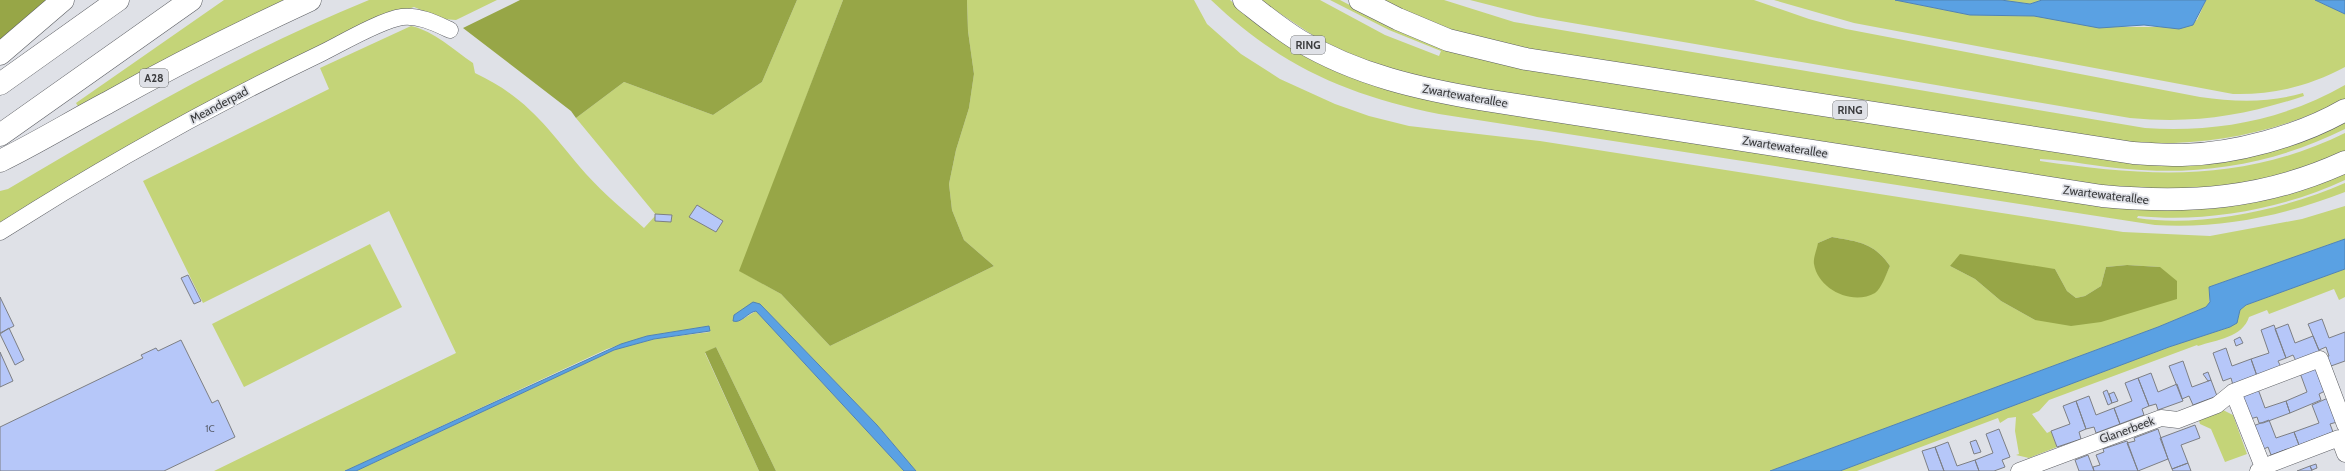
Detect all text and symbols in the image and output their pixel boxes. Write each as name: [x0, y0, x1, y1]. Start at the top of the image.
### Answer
road number: RING: [1291, 36, 1325, 54]
road number: A28: [140, 69, 168, 87]
street label: Zwartewaterallee: [1421, 81, 1509, 110]
street label: Meanderpad: [187, 83, 251, 126]
road number: RING: [1833, 101, 1867, 119]
street label: Zwartewaterallee: [1741, 132, 1829, 161]
street label: Zwartewaterallee: [2062, 182, 2150, 207]
street label: Glanerbeek: [2097, 412, 2157, 446]
house number: 1C: [205, 422, 215, 435]

